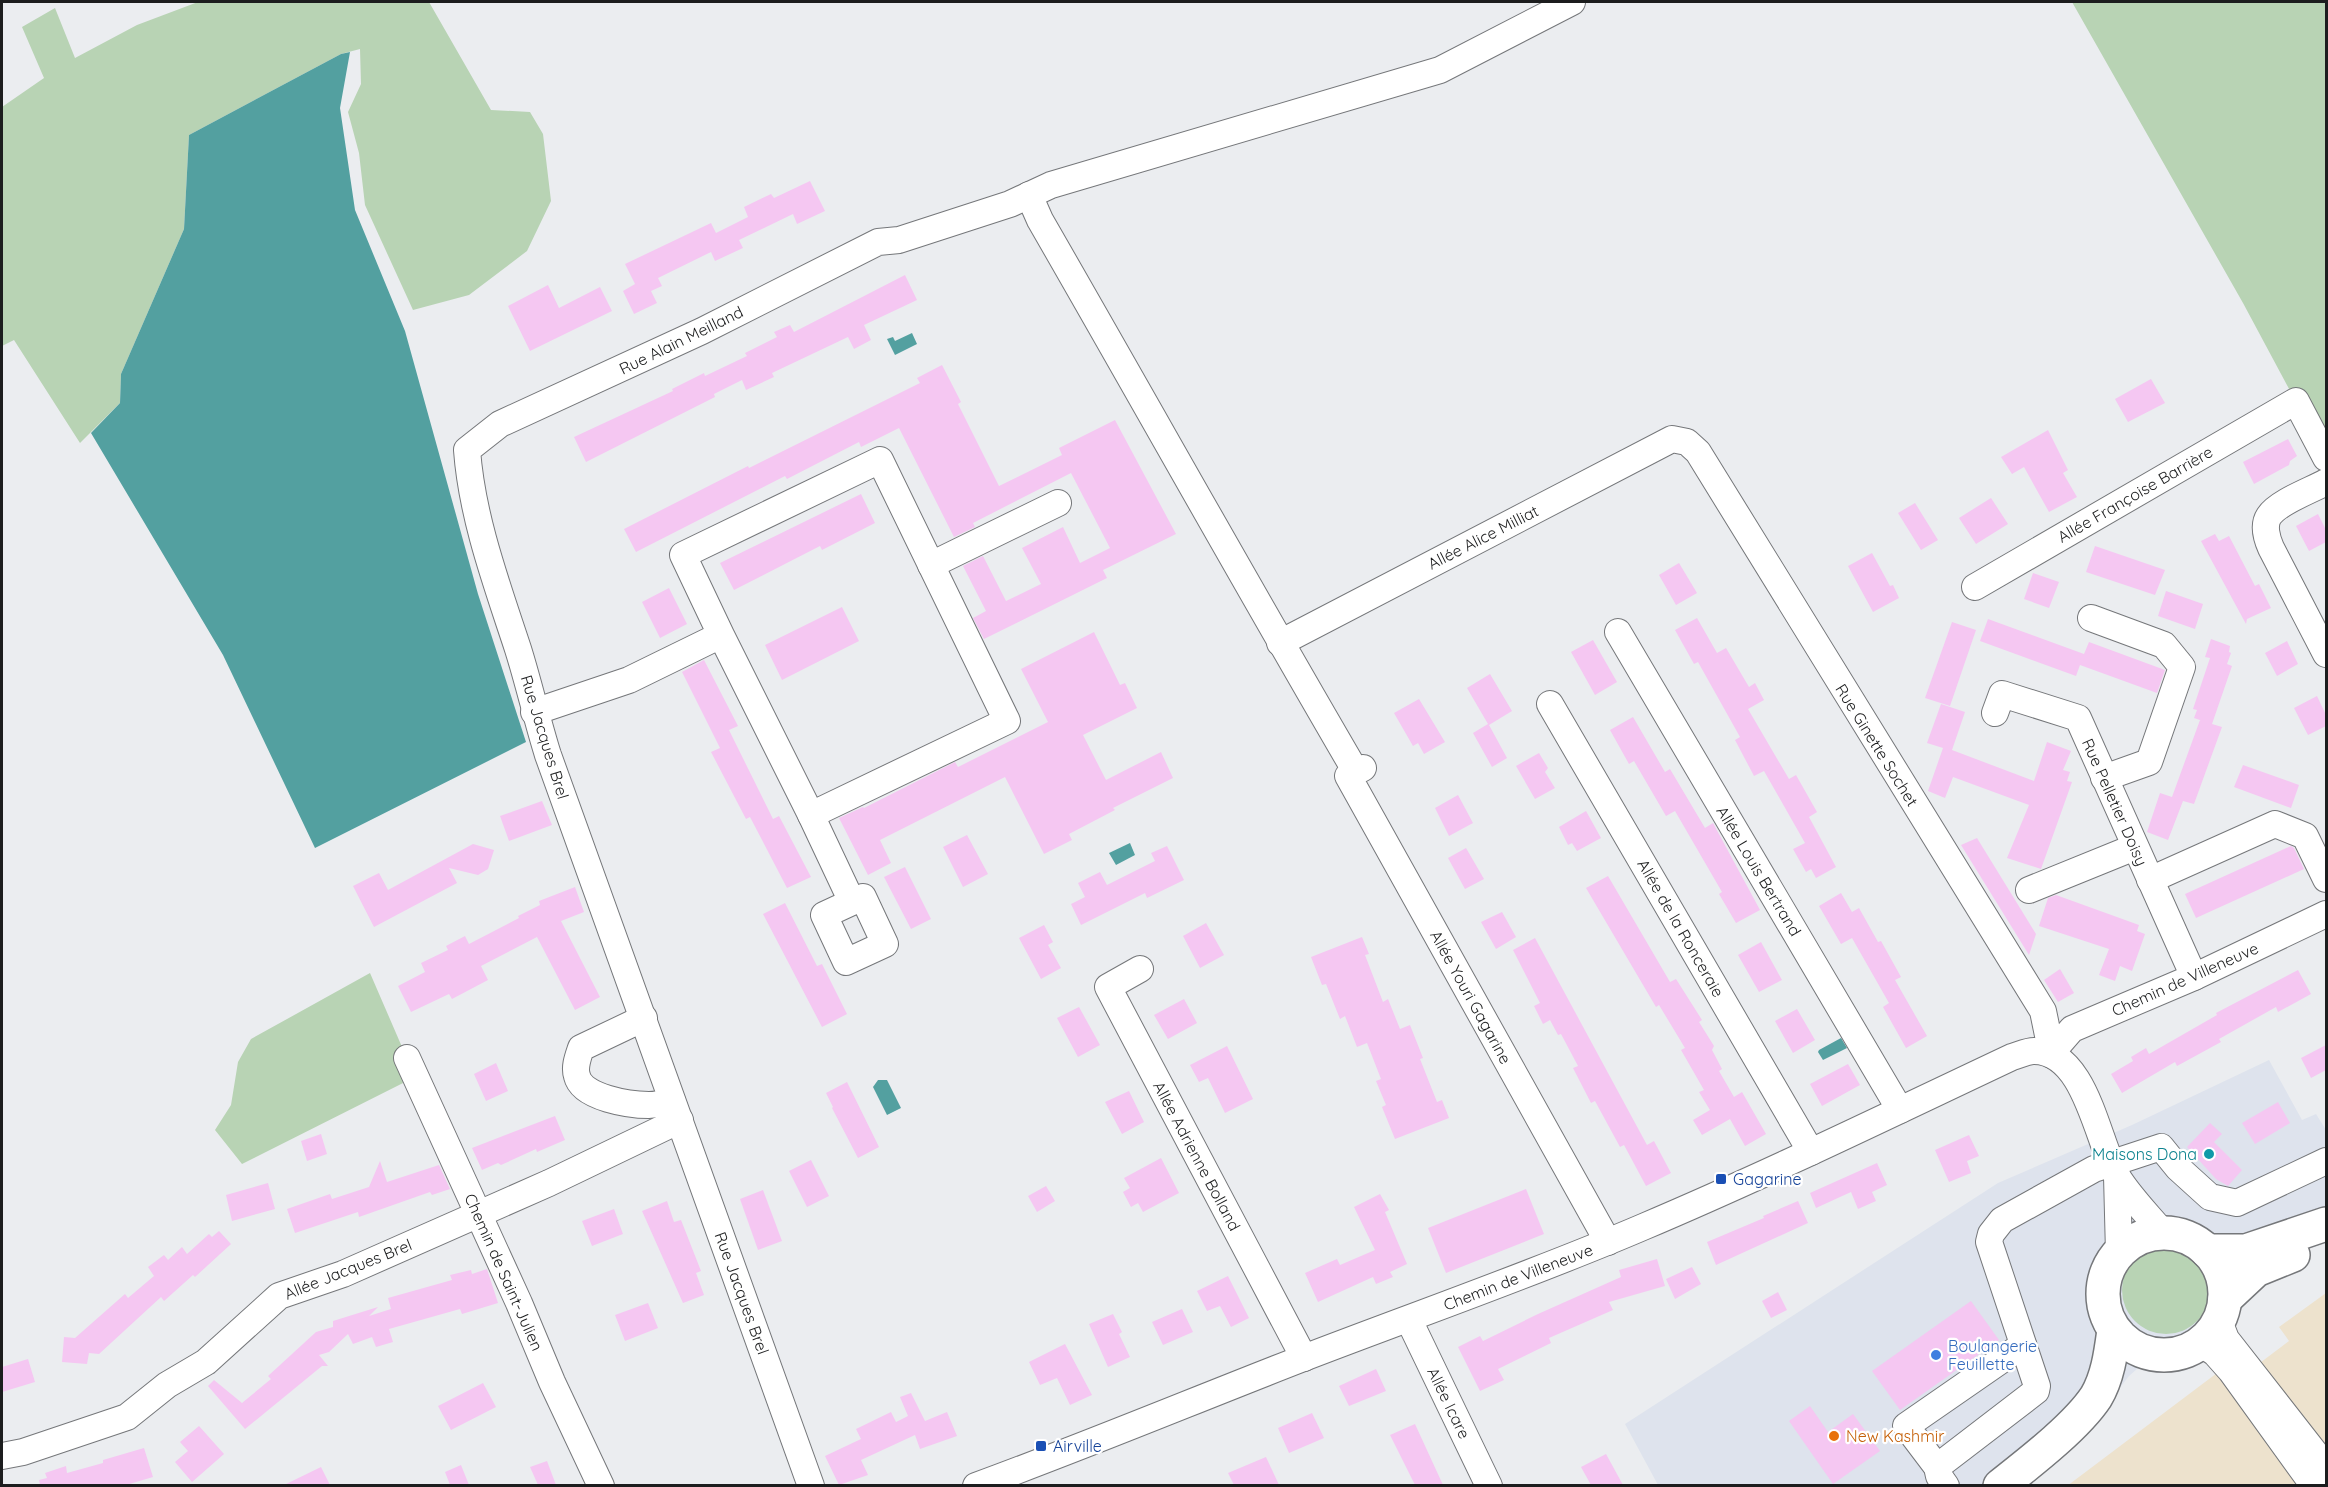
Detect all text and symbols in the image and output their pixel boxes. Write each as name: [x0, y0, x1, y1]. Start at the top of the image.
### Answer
street label: Rue Alain Meilland: [616, 301, 746, 379]
street label: Allée Françoise Barrière: [2054, 441, 2216, 547]
street label: Allée Alice Milliat: [1424, 500, 1542, 574]
street label: Rue Jacques Brel: [517, 672, 573, 802]
street label: Rue Ginette Sochet: [1831, 680, 1923, 810]
street label: Rue Pelletier Doisy: [2078, 735, 2152, 869]
street label: Allée Louis Bertrand: [1712, 802, 1806, 940]
street label: Allée de la Ronceraie: [1633, 856, 1729, 1000]
street label: Allée Youri Gagarine: [1426, 927, 1516, 1067]
street label: Chemin de Villeneuve: [2109, 938, 2261, 1020]
street label: Allée Adrienne Bolland: [1149, 1078, 1245, 1234]
place label: Maisons Dona: [2092, 1144, 2197, 1164]
marker: Maisons Dona: [2202, 1147, 2216, 1161]
place label: Gagarine: [1733, 1169, 1802, 1189]
marker: Gagarine: [1714, 1172, 1728, 1186]
street label: Chemin de Saint-Julien: [460, 1190, 548, 1354]
street label: Rue Jacques Brel: [711, 1229, 773, 1357]
street label: Allée Jacques Brel: [281, 1234, 415, 1304]
street label: Chemin de Villeneuve: [1440, 1239, 1596, 1315]
place label: Boulangerie Feuillette: [1948, 1336, 2037, 1374]
marker: Boulangerie Feuillette: [1929, 1348, 1943, 1362]
street label: Allée Icare: [1423, 1364, 1475, 1442]
place label: New Kashmir: [1846, 1426, 1944, 1446]
marker: New Kashmir: [1827, 1429, 1841, 1443]
place label: Airville: [1053, 1436, 1102, 1456]
marker: Airville: [1034, 1439, 1048, 1453]

